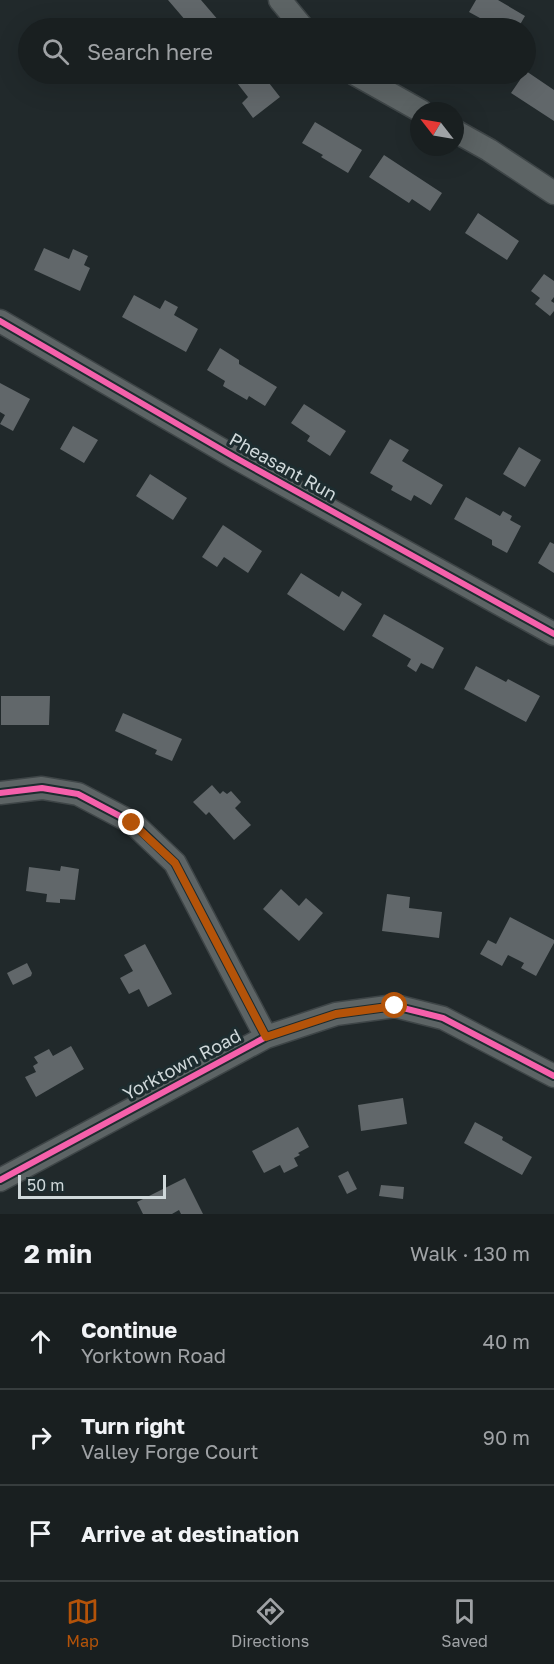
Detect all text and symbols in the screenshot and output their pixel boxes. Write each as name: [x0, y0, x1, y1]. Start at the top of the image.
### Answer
search box: [18, 18, 536, 84]
icon: search: [39, 35, 72, 68]
text: Search here: [87, 38, 213, 65]
north arrow: [410, 102, 464, 156]
street label: Pheasant Run: [226, 428, 341, 505]
route end: [118, 809, 144, 835]
route start: [381, 992, 407, 1018]
street label: Yorktown Road: [119, 1024, 244, 1104]
scale bar: [18, 1172, 166, 1200]
text: 50 m: [27, 1175, 64, 1195]
text: 2 min: [24, 1238, 92, 1269]
text: Walk · 130 m: [410, 1241, 530, 1265]
text: Continue: [81, 1316, 177, 1343]
icon: ahead: [24, 1325, 57, 1358]
text: 40 m: [483, 1329, 530, 1353]
text: Yorktown Road: [81, 1343, 226, 1367]
text: Turn right: [81, 1412, 185, 1439]
icon: right: [24, 1421, 57, 1454]
text: 90 m: [483, 1425, 530, 1449]
text: Valley Forge Court: [81, 1439, 259, 1463]
icon: arrive: [24, 1517, 57, 1550]
text: Arrive at destination: [81, 1520, 299, 1547]
tab: Map: [66, 1595, 99, 1651]
tab: Directions: [231, 1595, 309, 1651]
tab: Saved: [441, 1595, 488, 1651]

